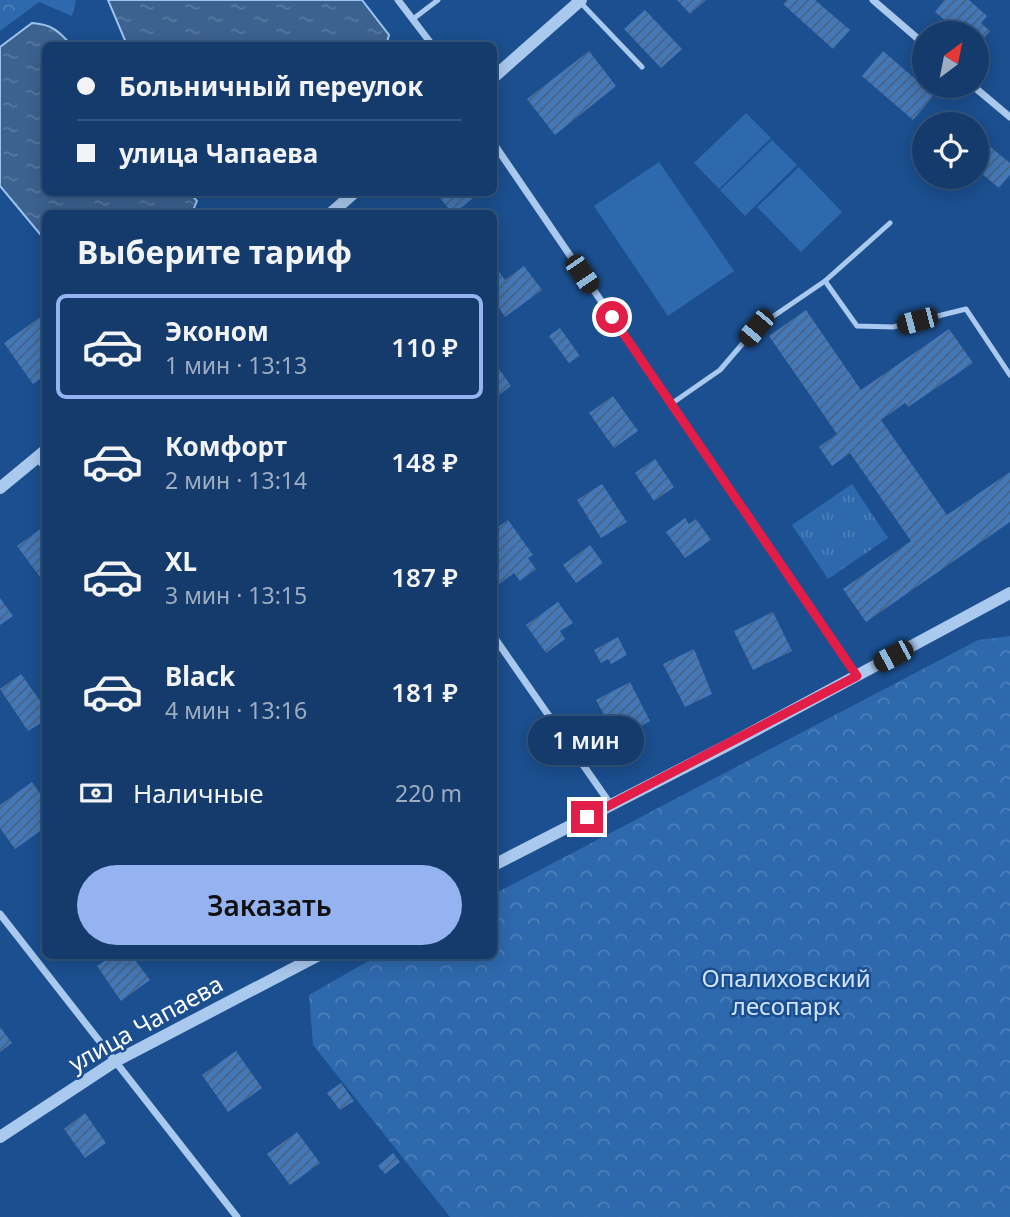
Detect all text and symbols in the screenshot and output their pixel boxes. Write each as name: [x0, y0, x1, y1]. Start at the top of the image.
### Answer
north arrow: [912, 21, 989, 98]
map controls: [912, 21, 989, 189]
text: Больничный переулок: [119, 68, 423, 104]
button: locate: [912, 112, 989, 189]
text: улица Чапаева: [119, 135, 318, 171]
text: Выберите тариф: [77, 230, 352, 273]
car: [562, 251, 603, 297]
route start: [596, 301, 628, 333]
car: [735, 305, 778, 351]
car: [894, 305, 941, 337]
text: Эконом: [165, 313, 269, 349]
icon: car: [81, 315, 144, 378]
text: 110 ₽: [391, 329, 458, 365]
text: 1 мин · 13:13: [165, 349, 307, 381]
text: Комфорт: [165, 428, 287, 464]
icon: car: [81, 430, 144, 493]
text: 148 ₽: [391, 444, 458, 480]
text: 2 мин · 13:14: [165, 464, 307, 496]
text: XL: [165, 543, 197, 579]
icon: car: [81, 545, 144, 608]
text: 187 ₽: [391, 559, 458, 595]
text: 3 мин · 13:15: [165, 579, 307, 611]
car: [870, 637, 917, 675]
text: Black: [165, 658, 235, 694]
icon: car: [81, 660, 144, 723]
text: 181 ₽: [391, 674, 458, 710]
text: 4 мин · 13:16: [165, 694, 307, 726]
callout: 1 мин: [529, 716, 645, 764]
text: 1 мин: [552, 724, 620, 756]
icon: cash: [77, 774, 115, 812]
text: Наличные: [133, 775, 264, 811]
text: 220 m: [395, 777, 462, 809]
route end: [571, 801, 603, 833]
button: Заказать: [77, 865, 462, 945]
park label: Опалиховский лесопарк: [701, 961, 871, 1022]
street label: улица Чапаева: [62, 967, 228, 1079]

